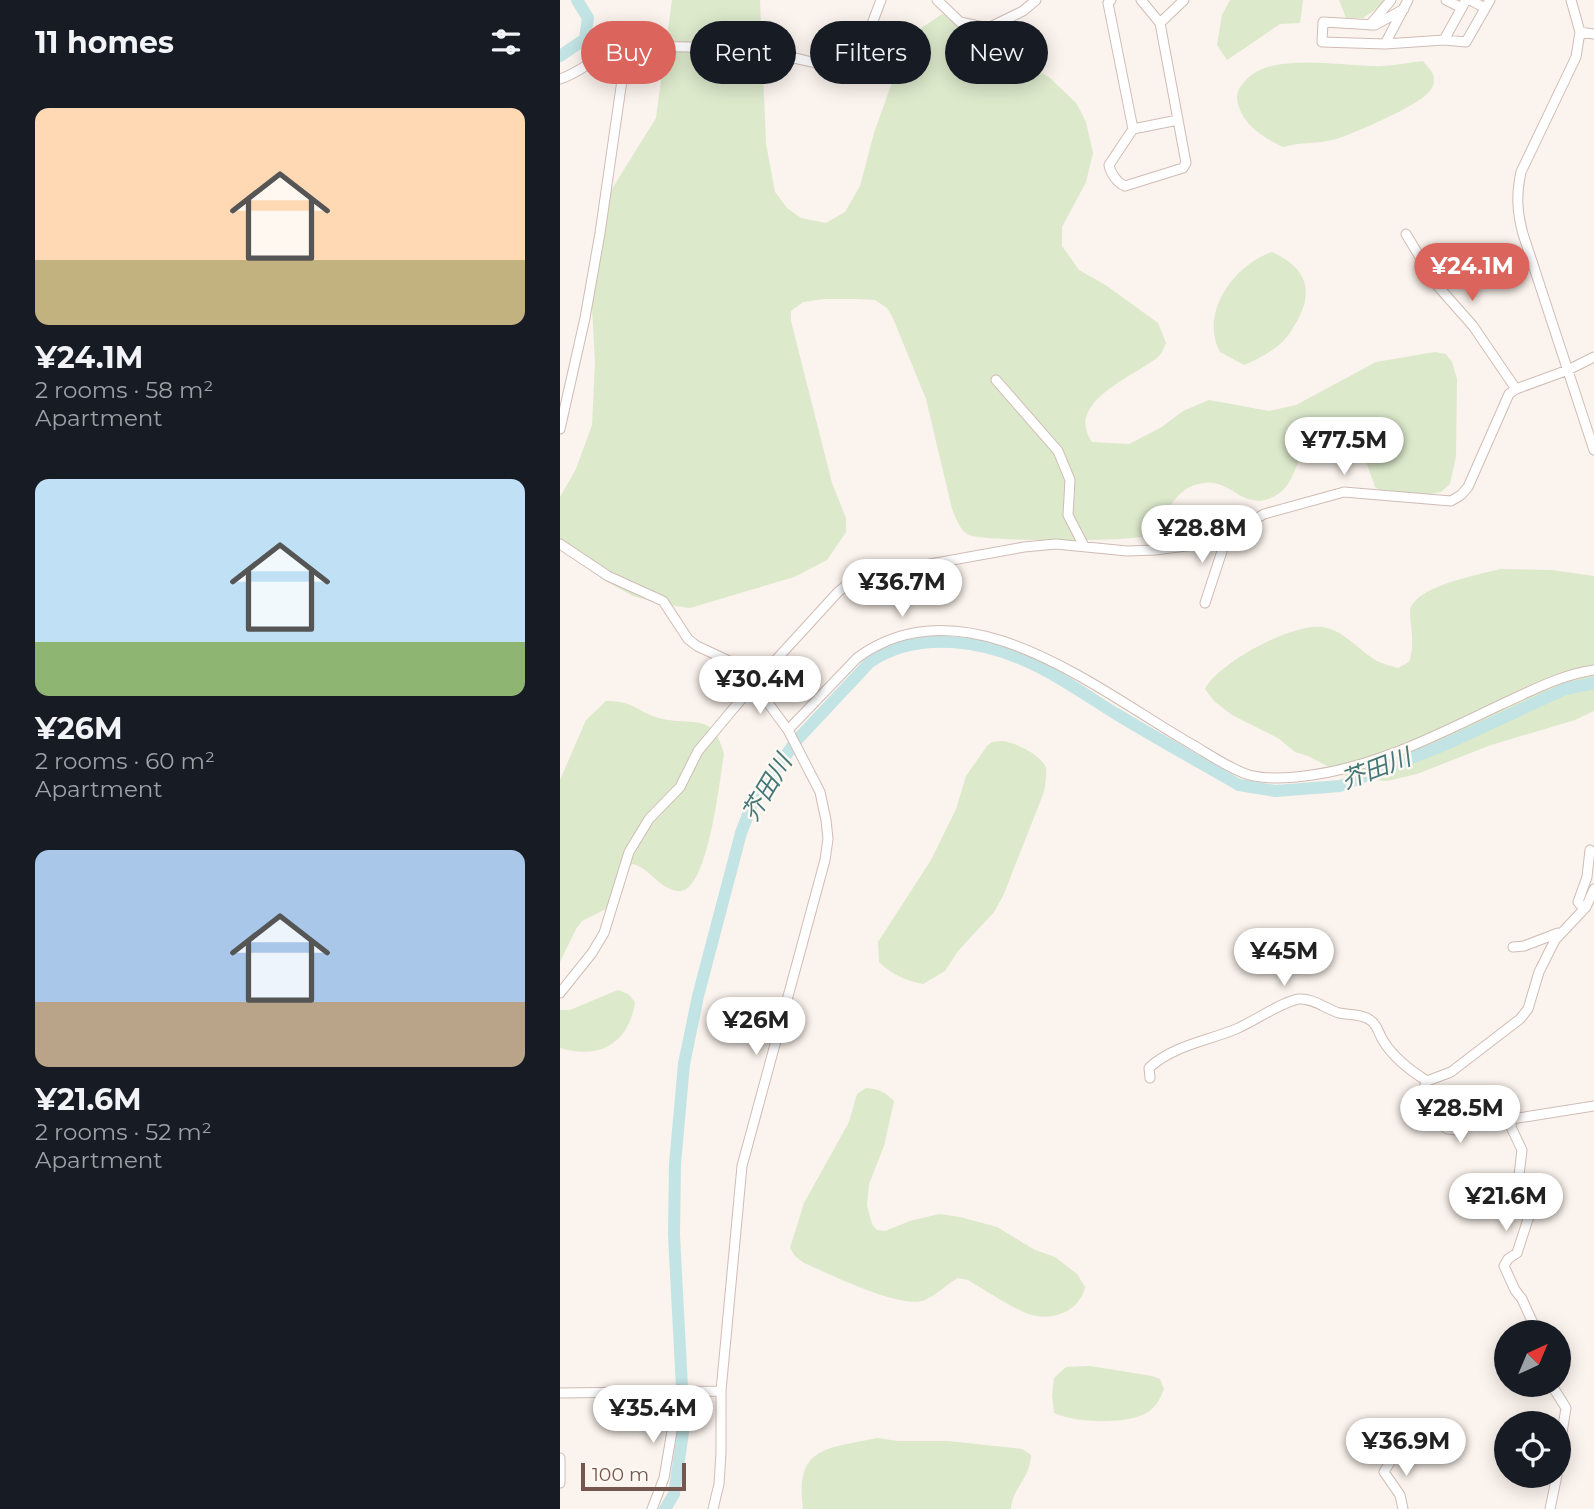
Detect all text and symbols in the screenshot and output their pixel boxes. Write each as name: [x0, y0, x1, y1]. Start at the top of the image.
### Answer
chip: Buy: [581, 21, 676, 84]
chip: Rent: [690, 21, 796, 84]
chip: Filters: [810, 21, 931, 84]
chip: New: [945, 21, 1048, 84]
icon: filters: [487, 23, 525, 61]
text: 11 homes: [35, 24, 174, 61]
icon: home: [217, 153, 343, 279]
pin: ¥24.1M: [1415, 244, 1529, 303]
text: ¥24.1M: [1430, 252, 1514, 280]
text: ¥24.1M: [35, 339, 144, 376]
text: 2 rooms · 58 m²: [35, 376, 213, 404]
text: Apartment: [35, 404, 163, 432]
pin: ¥77.5M: [1287, 418, 1401, 477]
text: ¥77.5M: [1301, 426, 1387, 454]
pin: ¥28.8M: [1145, 505, 1259, 565]
text: ¥28.8M: [1157, 514, 1247, 542]
icon: home: [217, 524, 343, 650]
pin: ¥36.7M: [845, 560, 959, 619]
text: ¥36.7M: [858, 568, 946, 596]
pin: ¥30.4M: [703, 656, 817, 716]
text: ¥30.4M: [715, 665, 805, 693]
text: ¥26M: [35, 710, 123, 747]
water label: 芥田川: [1337, 741, 1417, 795]
text: 2 rooms · 60 m²: [35, 747, 215, 775]
water label: 芥田川: [736, 747, 799, 826]
text: Apartment: [35, 775, 163, 803]
icon: home: [217, 895, 343, 1021]
pin: ¥45M: [1243, 928, 1325, 988]
text: ¥45M: [1250, 937, 1318, 965]
pin: ¥26M: [715, 998, 797, 1057]
text: ¥26M: [722, 1006, 790, 1034]
text: ¥21.6M: [35, 1081, 142, 1118]
pin: ¥28.5M: [1403, 1086, 1517, 1145]
text: ¥28.5M: [1416, 1094, 1504, 1122]
text: 2 rooms · 52 m²: [35, 1118, 212, 1146]
text: Apartment: [35, 1146, 163, 1174]
pin: ¥21.6M: [1449, 1174, 1563, 1233]
text: ¥21.6M: [1465, 1182, 1547, 1210]
north arrow: [1494, 1320, 1572, 1396]
map controls: [1494, 1320, 1571, 1488]
pin: ¥35.4M: [596, 1386, 710, 1445]
text: ¥35.4M: [609, 1394, 697, 1422]
button: locate: [1494, 1411, 1571, 1488]
pin: ¥36.9M: [1349, 1418, 1463, 1478]
text: ¥36.9M: [1362, 1427, 1450, 1455]
scale bar: [581, 1460, 686, 1492]
text: 100 m: [592, 1463, 649, 1486]

